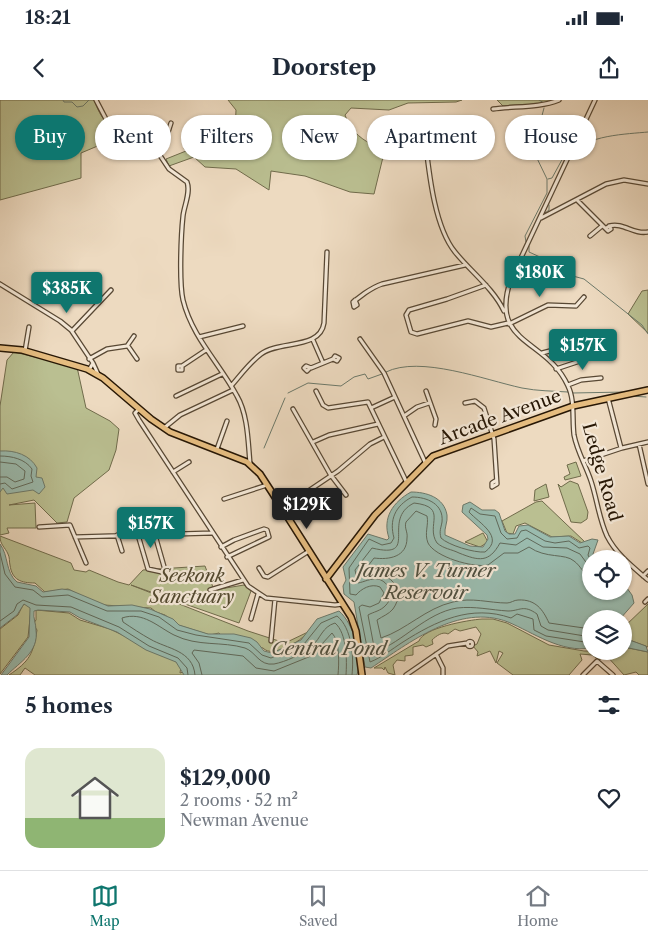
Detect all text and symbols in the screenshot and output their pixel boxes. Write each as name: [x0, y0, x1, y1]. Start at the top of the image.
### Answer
text: 18:21: [25, 6, 71, 29]
icon: back: [25, 54, 53, 82]
text: Doorstep: [272, 54, 376, 81]
icon: share: [595, 54, 623, 82]
chip: Buy: [15, 115, 85, 160]
chip: Rent: [95, 115, 171, 160]
chip: Filters: [181, 115, 272, 160]
chip: New: [282, 115, 357, 160]
chip: Apartment: [367, 115, 495, 160]
chip: House: [505, 115, 596, 160]
pin: $180K: [505, 256, 575, 298]
text: $180K: [516, 262, 564, 282]
pin: $385K: [32, 272, 102, 314]
text: $385K: [42, 278, 92, 298]
pin: $157K: [548, 328, 618, 371]
text: $157K: [560, 335, 606, 355]
street label: Arcade Avenue: [435, 385, 564, 450]
street label: Ledge Road: [577, 420, 627, 524]
pin: $129K: [272, 488, 342, 530]
text: $129K: [283, 494, 331, 514]
pin: $157K: [116, 506, 186, 549]
text: $157K: [128, 513, 174, 533]
map controls: [582, 550, 632, 660]
button: locate: [582, 550, 632, 600]
water label: James V. Turner Reservoir: [351, 559, 497, 604]
park label: Seekonk Sanctuary: [149, 565, 234, 608]
button: layers: [582, 610, 632, 660]
water label: Central Pond: [271, 637, 388, 660]
icon: filters: [595, 691, 623, 719]
text: 5 homes: [25, 693, 113, 718]
text: $129,000: [180, 765, 271, 790]
icon: home: [65, 768, 125, 828]
icon: heart: [595, 784, 623, 812]
text: 2 rooms · 52 m²: [180, 790, 298, 810]
text: Newman Avenue: [180, 810, 309, 830]
tab: Map: [90, 882, 120, 930]
tab: Saved: [299, 882, 338, 930]
tab: Home: [517, 882, 558, 930]

